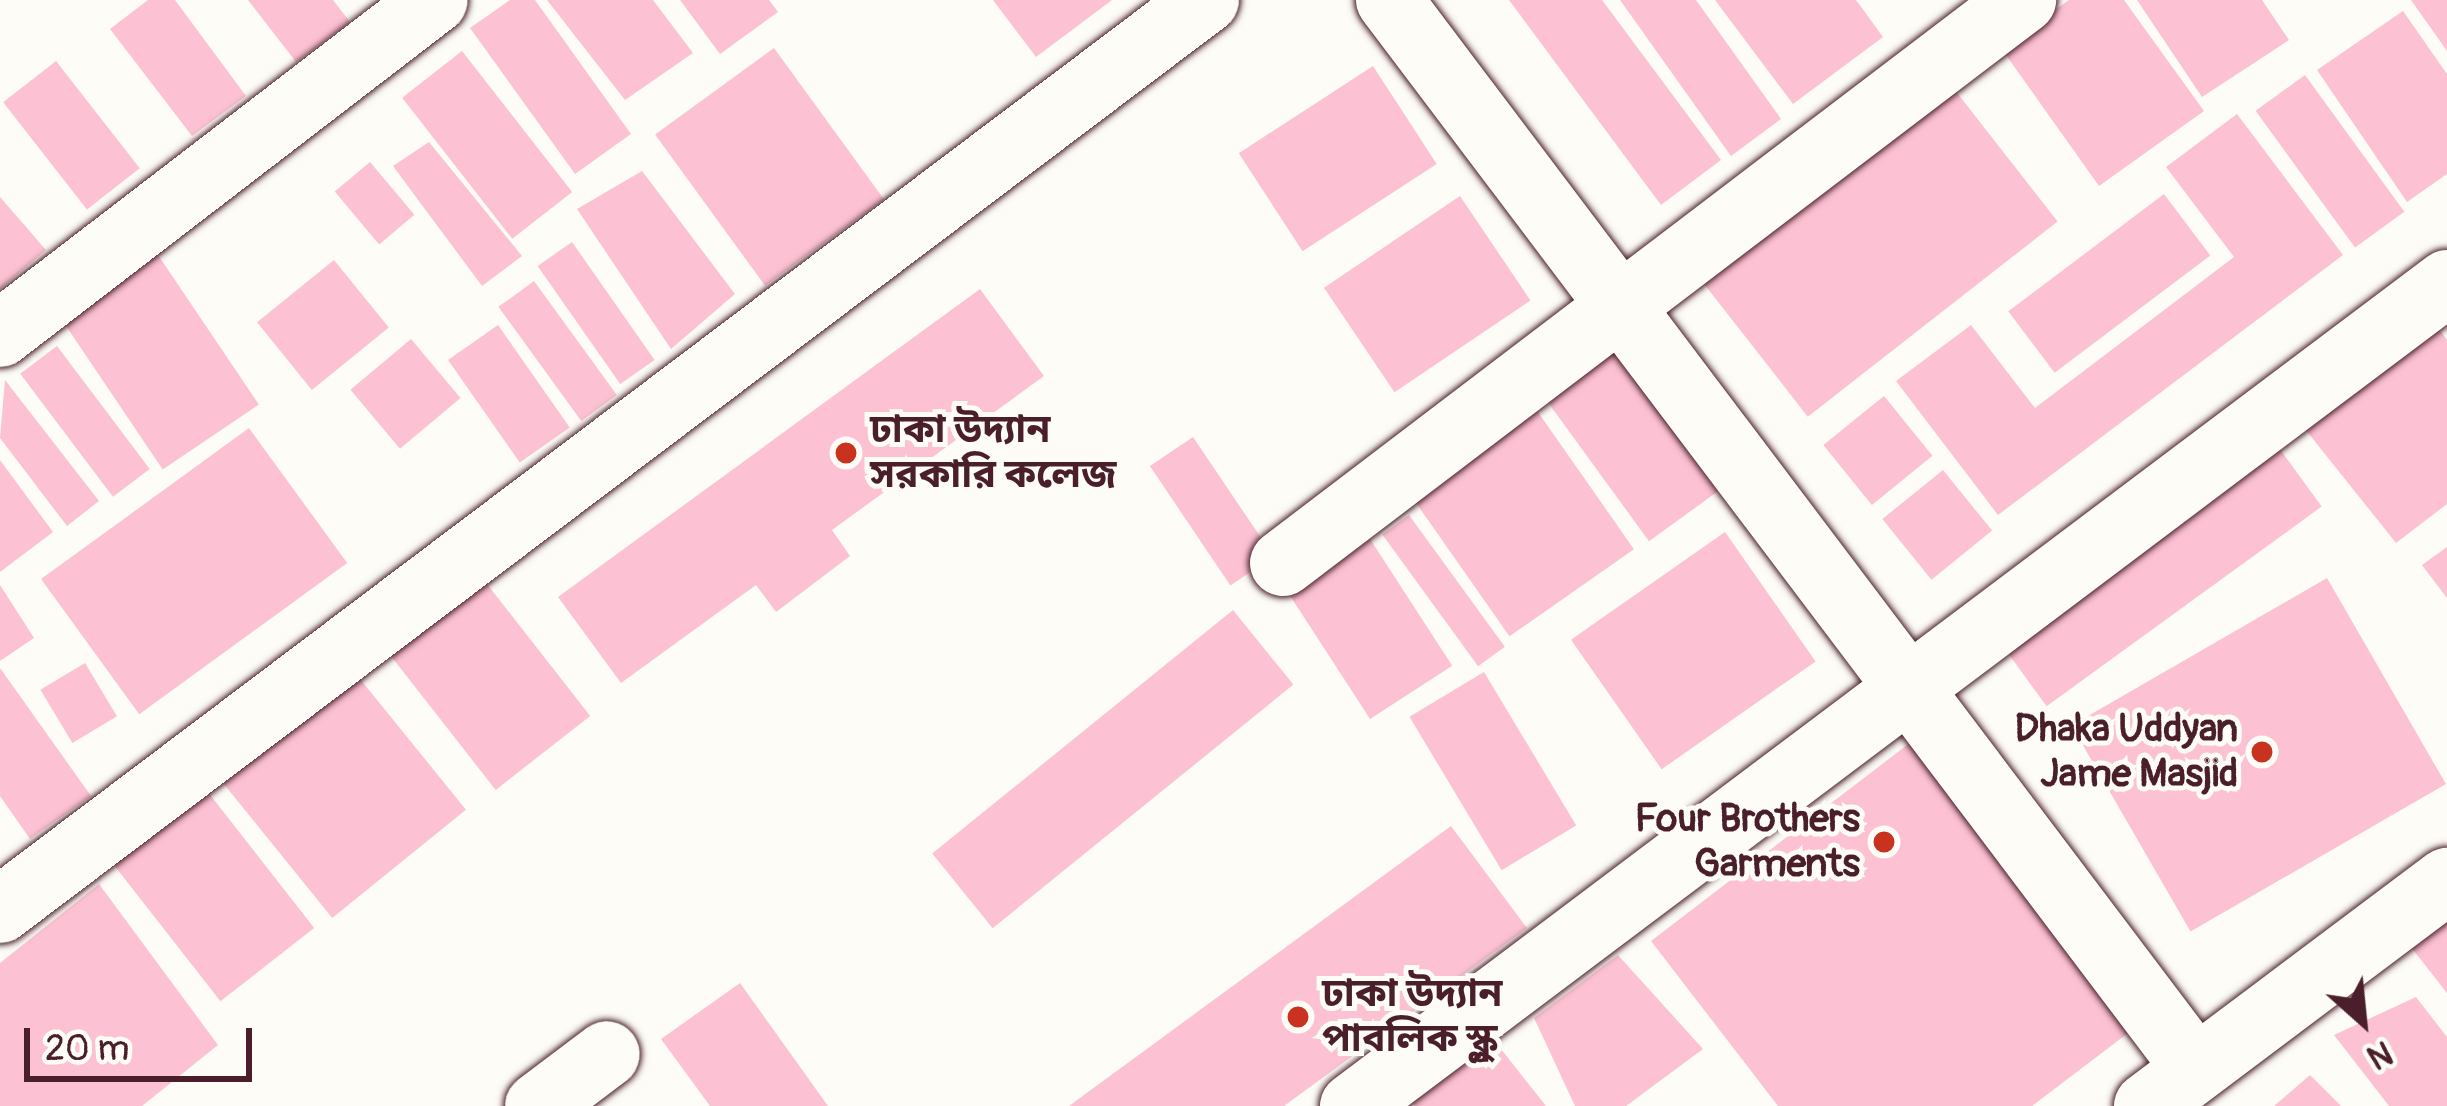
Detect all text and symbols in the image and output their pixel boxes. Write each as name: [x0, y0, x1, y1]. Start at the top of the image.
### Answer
place label: ঢাকা উদ্যান সরকারি কলেজ: [870, 408, 1116, 499]
marker: ঢাকা উদ্যান সরকারি কলেজ: [833, 440, 859, 466]
place label: Dhaka Uddyan Jame Masjid: [2015, 707, 2238, 798]
marker: Dhaka Uddyan Jame Masjid: [2249, 739, 2275, 765]
place label: Four Brothers Garments: [1635, 797, 1860, 888]
marker: Four Brothers Garments: [1871, 829, 1897, 855]
north arrow: [2303, 962, 2423, 1082]
place label: ঢাকা উদ্যান পাবলিক স্কুল: [1322, 972, 1503, 1063]
scale bar: [30, 1004, 258, 1078]
marker: ঢাকা উদ্যান পাবলিক স্কুল: [1285, 1004, 1311, 1030]
text: 20 m: [45, 1026, 130, 1071]
text: N: [2360, 1031, 2399, 1078]

